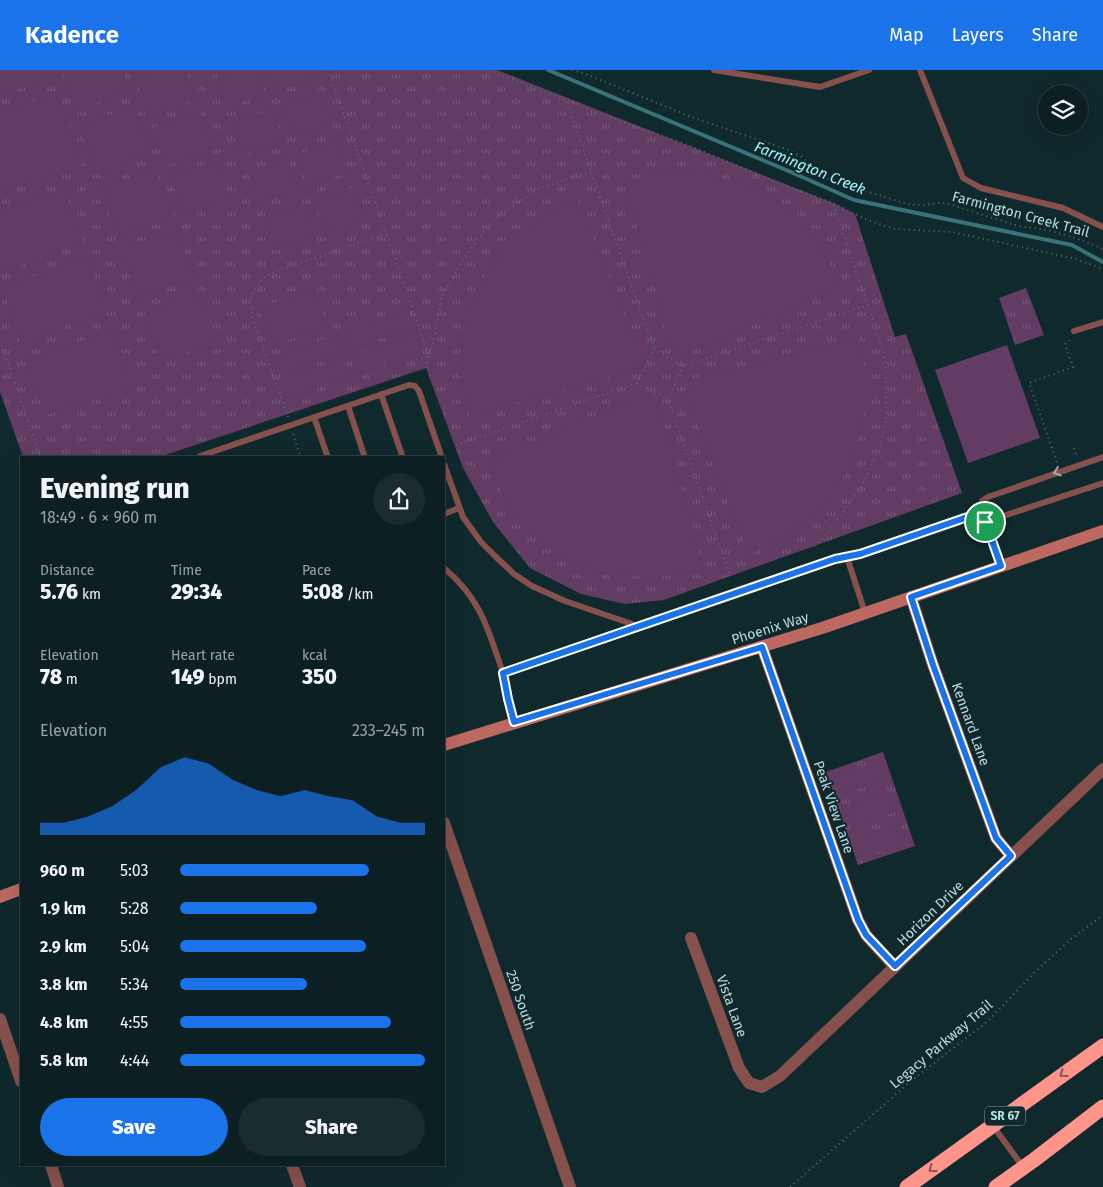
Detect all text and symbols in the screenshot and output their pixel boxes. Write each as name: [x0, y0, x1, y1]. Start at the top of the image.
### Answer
text: Kadence: [25, 21, 119, 49]
text: Map: [889, 24, 924, 46]
text: Layers: [952, 24, 1004, 46]
text: Share: [1032, 24, 1078, 46]
map controls: [1038, 85, 1088, 135]
button: layers: [1038, 85, 1088, 135]
water label: Farmington Creek: [752, 137, 868, 199]
street label: Farmington Creek Trail: [950, 188, 1091, 241]
one-way arrow: [1053, 467, 1062, 477]
text: Evening run: [40, 472, 190, 505]
button: share: [373, 473, 425, 525]
pin: [964, 501, 1006, 543]
text: 18:49 · 6 × 960 m: [40, 508, 157, 527]
icon: arrive: [971, 508, 999, 536]
text: Distance: [40, 562, 94, 579]
text: Time: [171, 562, 202, 579]
text: Pace: [302, 562, 331, 579]
text: 5.76: [40, 579, 78, 605]
text: 29:34: [171, 579, 222, 605]
text: 5:08: [302, 579, 343, 605]
text: km: [78, 586, 101, 603]
text: /km: [343, 586, 374, 603]
street label: Phoenix Way: [729, 609, 811, 648]
text: Elevation: [40, 647, 99, 664]
text: Heart rate: [171, 647, 235, 664]
text: kcal: [302, 647, 327, 664]
text: 78: [40, 664, 62, 690]
text: 149: [171, 664, 205, 690]
text: 350: [302, 664, 337, 690]
text: m: [62, 671, 78, 688]
text: bpm: [205, 671, 237, 688]
street label: Kennard Lane: [948, 680, 993, 768]
text: Elevation: [40, 721, 107, 740]
text: 233–245 m: [352, 721, 425, 740]
street label: Peak View Lane: [810, 758, 857, 856]
text: 960 m: [40, 861, 85, 880]
text: 5:03: [120, 861, 149, 880]
street label: Horizon Drive: [894, 877, 967, 949]
text: 1.9 km: [40, 899, 86, 918]
text: 5:28: [120, 899, 149, 918]
text: 2.9 km: [40, 937, 87, 956]
text: 5:04: [120, 937, 149, 956]
street label: 250 South: [502, 968, 539, 1033]
street label: Vista Lane: [712, 973, 751, 1040]
text: 3.8 km: [40, 975, 88, 994]
text: 5:34: [120, 975, 148, 994]
street label: Legacy Parkway Trail: [886, 996, 996, 1092]
text: 4.8 km: [40, 1013, 88, 1032]
text: 4:55: [120, 1013, 148, 1032]
text: 5.8 km: [40, 1051, 88, 1070]
text: 4:44: [120, 1051, 149, 1070]
one-way arrow: [1060, 1068, 1069, 1078]
button: Save: [40, 1098, 228, 1156]
button: Share: [238, 1098, 425, 1156]
road number: SR 67: [985, 1106, 1025, 1126]
one-way arrow: [928, 1163, 937, 1173]

